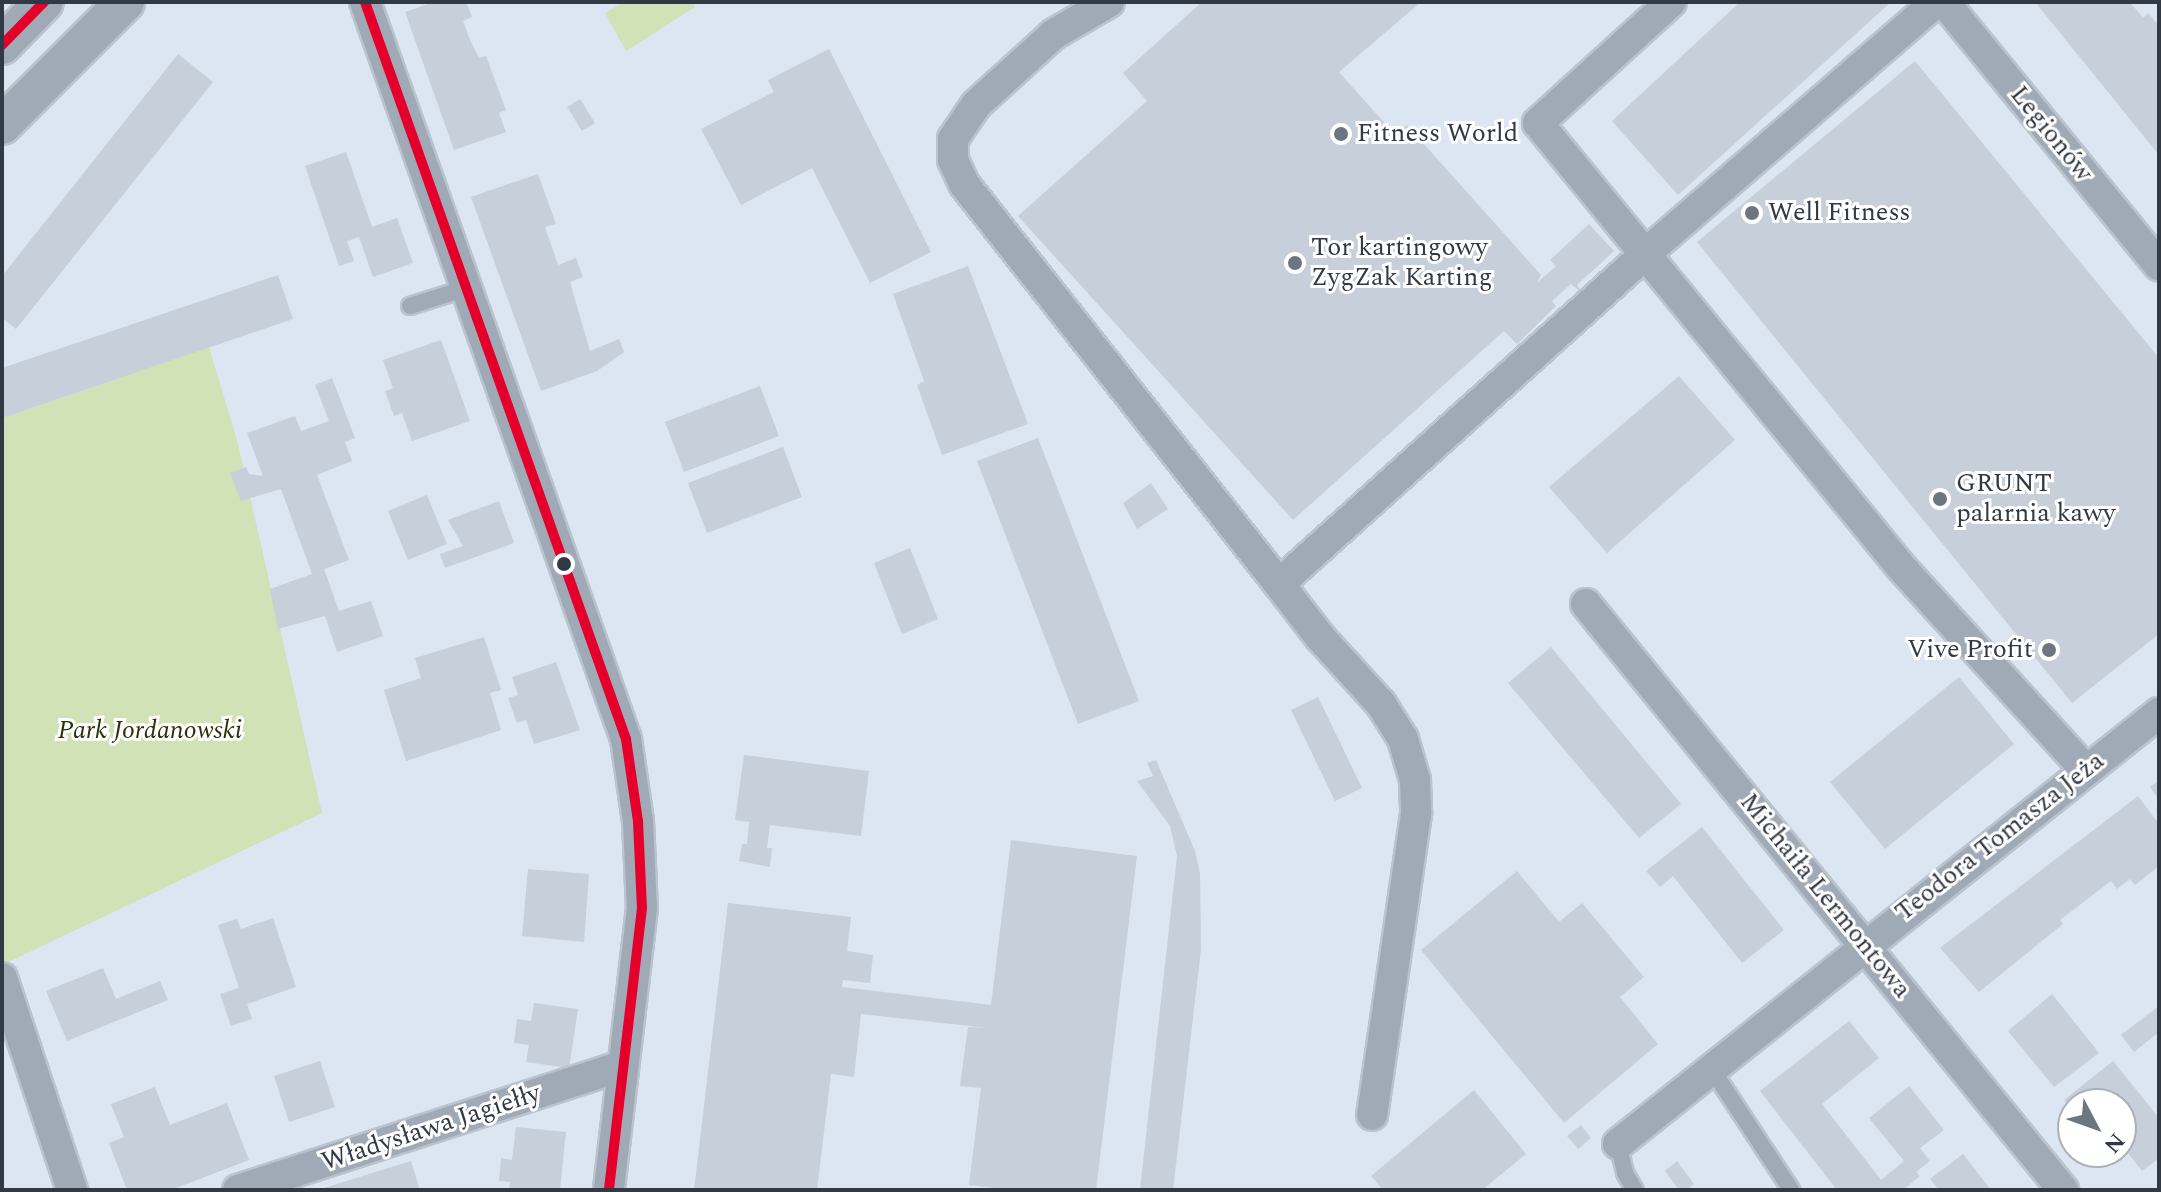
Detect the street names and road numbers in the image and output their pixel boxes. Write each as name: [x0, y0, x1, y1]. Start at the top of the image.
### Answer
street label: Legionów: [2003, 80, 2099, 188]
street label: Teodora Tomasza Jeża: [1889, 746, 2111, 928]
street label: Michaiła Lermontowa: [1733, 787, 1917, 1005]
street label: Władysława Jagiełły: [318, 1078, 544, 1178]

